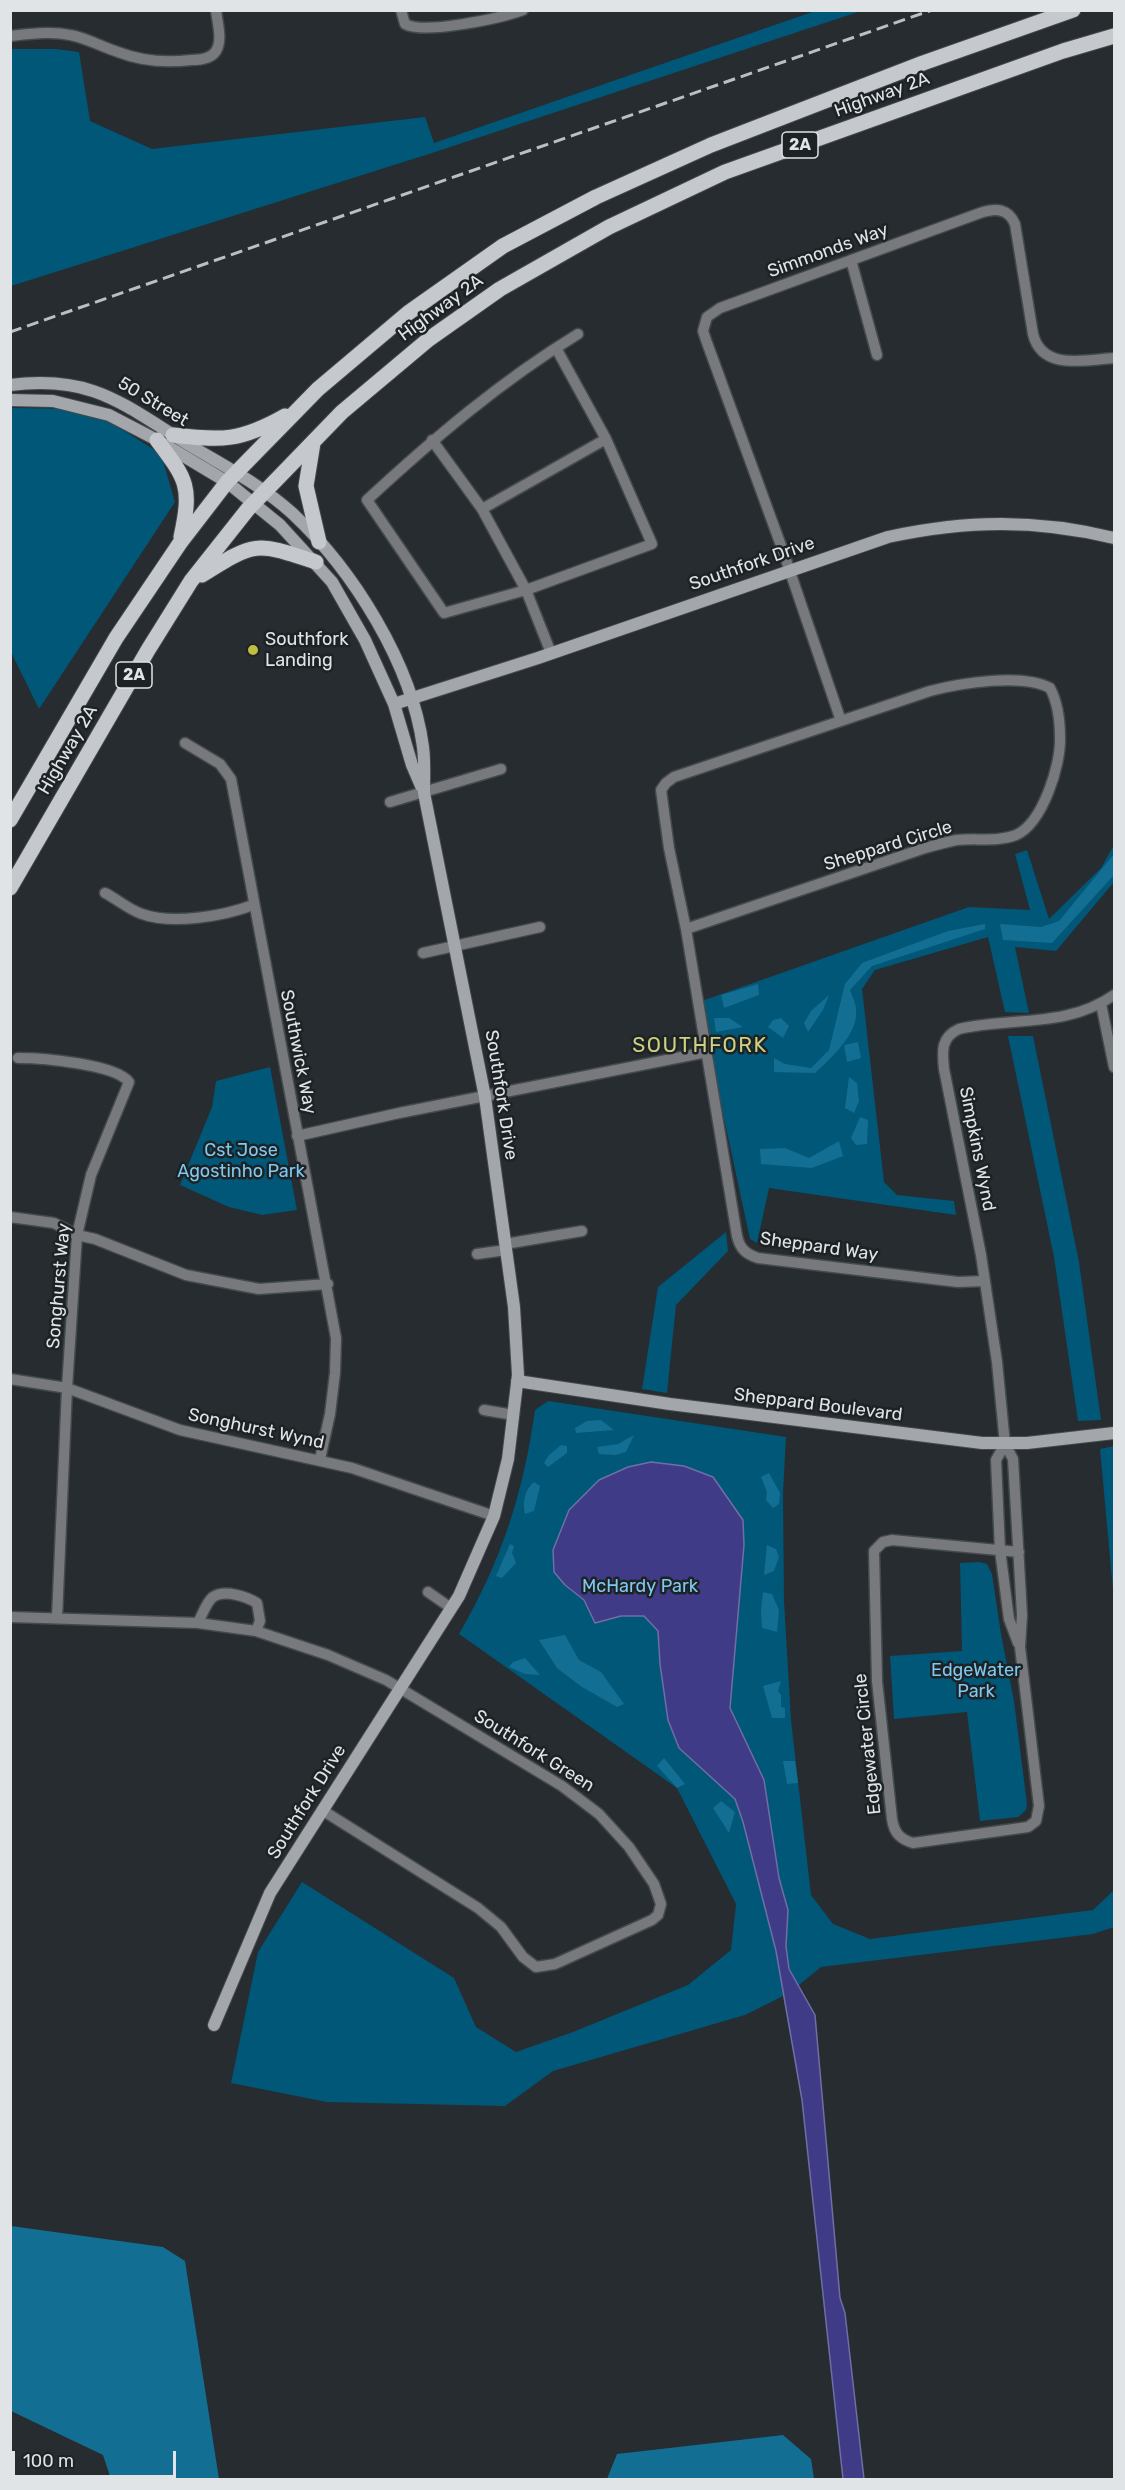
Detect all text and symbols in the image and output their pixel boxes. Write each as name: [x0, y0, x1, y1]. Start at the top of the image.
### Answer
street label: Highway 2A: [831, 68, 933, 122]
road number: 2A: [782, 132, 818, 158]
street label: Simmonds Way: [765, 219, 891, 283]
street label: Highway 2A: [394, 270, 488, 346]
street label: 50 Street: [114, 373, 192, 431]
street label: Southfork Drive: [686, 532, 818, 596]
place label: Southfork Landing: [265, 629, 348, 672]
marker: Southfork Landing: [246, 643, 260, 657]
road number: 2A: [116, 662, 152, 688]
street label: Highway 2A: [34, 701, 102, 799]
street label: Sheppard Circle: [821, 816, 955, 876]
street label: Southwick Way: [275, 988, 321, 1116]
street label: Southfork Drive: [480, 1029, 522, 1161]
district label: SOUTHFORK: [632, 1033, 768, 1059]
street label: Simpkins Wynd: [954, 1085, 1000, 1213]
park label: Cst Jose Agostinho Park: [177, 1140, 305, 1182]
street label: Songhurst Way: [43, 1222, 75, 1350]
street label: Sheppard Way: [759, 1228, 879, 1266]
street label: Sheppard Boulevard: [733, 1384, 903, 1426]
street label: Songhurst Wynd: [186, 1404, 326, 1454]
park label: McHardy Park: [582, 1576, 698, 1598]
park label: EdgeWater Park: [931, 1660, 1021, 1702]
street label: Edgewater Circle: [850, 1672, 886, 1816]
street label: Southfork Green: [470, 1705, 598, 1797]
street label: Southfork Drive: [263, 1741, 351, 1863]
scale bar: [15, 2439, 178, 2477]
text: 100 m: [23, 2450, 74, 2472]

